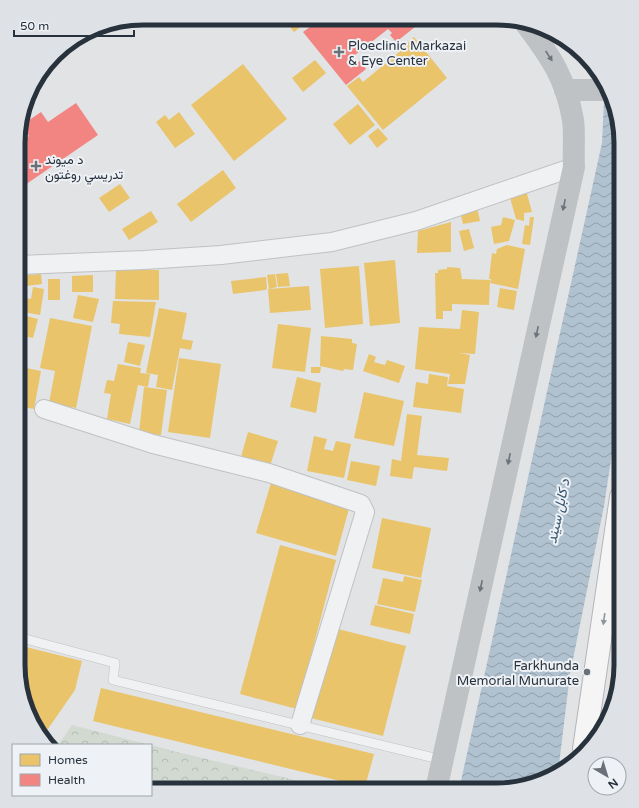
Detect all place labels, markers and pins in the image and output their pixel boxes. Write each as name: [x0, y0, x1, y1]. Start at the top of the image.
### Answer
place label: Ploeclinic Markazai & Eye Center: [348, 38, 466, 69]
marker: Ploeclinic Markazai & Eye Center: [333, 46, 345, 58]
place label: د میوند تدریسي روغتون: [45, 152, 123, 185]
marker: د میوند تدریسي روغتون: [30, 160, 42, 172]
place label: Farkhunda Memorial Munurate: [457, 658, 579, 689]
marker: Farkhunda Memorial Munurate: [582, 667, 592, 677]

